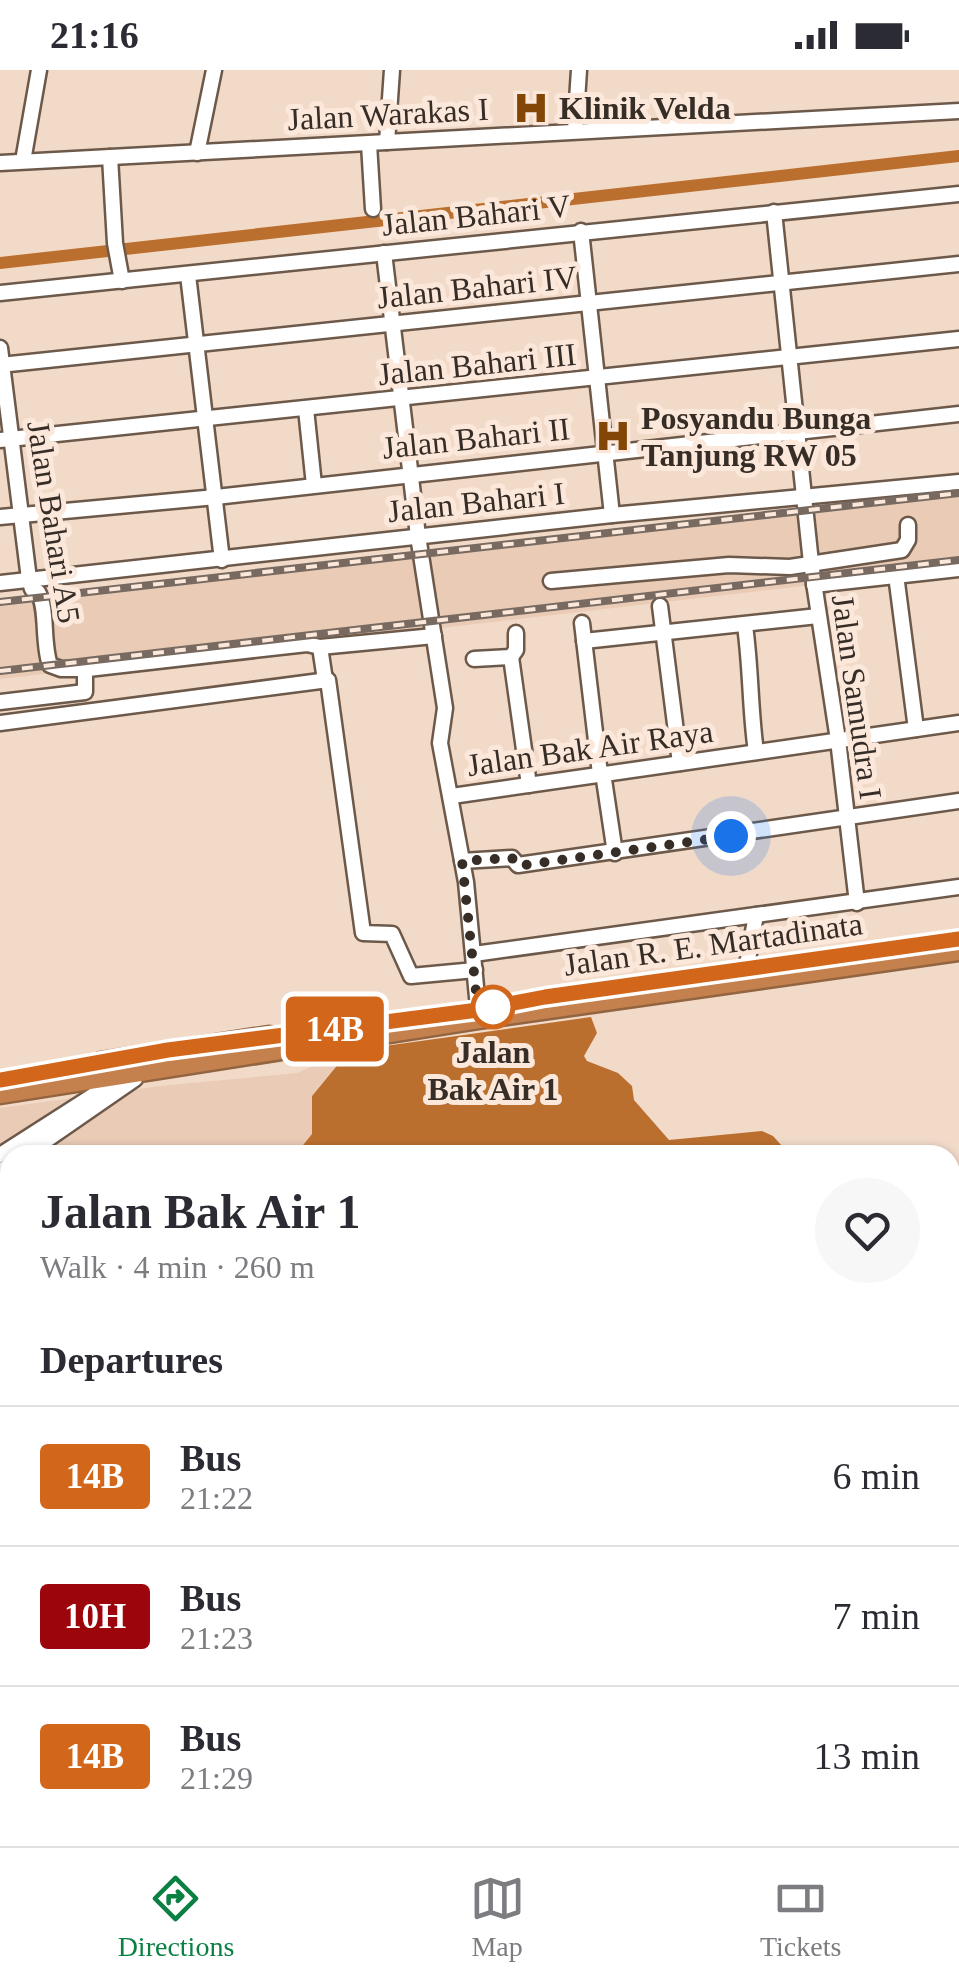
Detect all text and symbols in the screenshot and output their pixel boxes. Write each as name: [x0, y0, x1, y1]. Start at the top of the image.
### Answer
text: 21:16: [50, 14, 139, 56]
hospital icon: Klinik Velda: [512, 89, 550, 127]
place label: Klinik Velda: [559, 90, 731, 126]
street label: Jalan Warakas I: [287, 91, 489, 137]
street label: Jalan Bahari V: [380, 187, 572, 243]
street label: Jalan Bahari IV: [375, 259, 579, 315]
street label: Jalan Bahari III: [376, 336, 578, 392]
place label: Posyandu Bunga Tanjung RW 05: [641, 400, 871, 473]
street label: Jalan Bahari II: [380, 410, 572, 466]
hospital icon: Posyandu Bunga Tanjung RW 05: [594, 417, 632, 455]
street label: Jalan Bahari A5: [20, 418, 88, 626]
street label: Jalan Bahari I: [386, 475, 566, 529]
street label: Jalan Samudra I: [825, 592, 889, 802]
street label: Jalan Bak Air Raya: [465, 713, 715, 783]
your location: [706, 811, 756, 861]
street label: Jalan R. E. Martadinata: [561, 905, 865, 983]
marker: Jalan Bak Air 1: [472, 986, 514, 1028]
line badge: 14B: [278, 996, 392, 1062]
text: 14B: [306, 1010, 364, 1049]
place label: Jalan Bak Air 1: [428, 1034, 559, 1107]
button: heart: [815, 1178, 920, 1283]
text: Jalan Bak Air 1: [40, 1185, 361, 1238]
text: Walk · 4 min · 260 m: [40, 1249, 315, 1285]
text: Departures: [40, 1339, 223, 1381]
text: Bus: [180, 1437, 241, 1479]
text: 6 min: [832, 1455, 920, 1497]
text: 14B: [66, 1457, 124, 1496]
text: 21:22: [180, 1480, 253, 1516]
text: Bus: [180, 1577, 241, 1619]
text: 7 min: [832, 1595, 920, 1637]
text: 10H: [64, 1597, 126, 1636]
text: 21:23: [180, 1620, 253, 1656]
text: Bus: [180, 1717, 241, 1759]
text: 13 min: [813, 1735, 920, 1777]
text: 14B: [66, 1737, 124, 1776]
text: 21:29: [180, 1760, 253, 1796]
tab: Directions: [118, 1871, 234, 1963]
tab: Map: [470, 1871, 525, 1963]
tab: Tickets: [760, 1871, 841, 1963]

